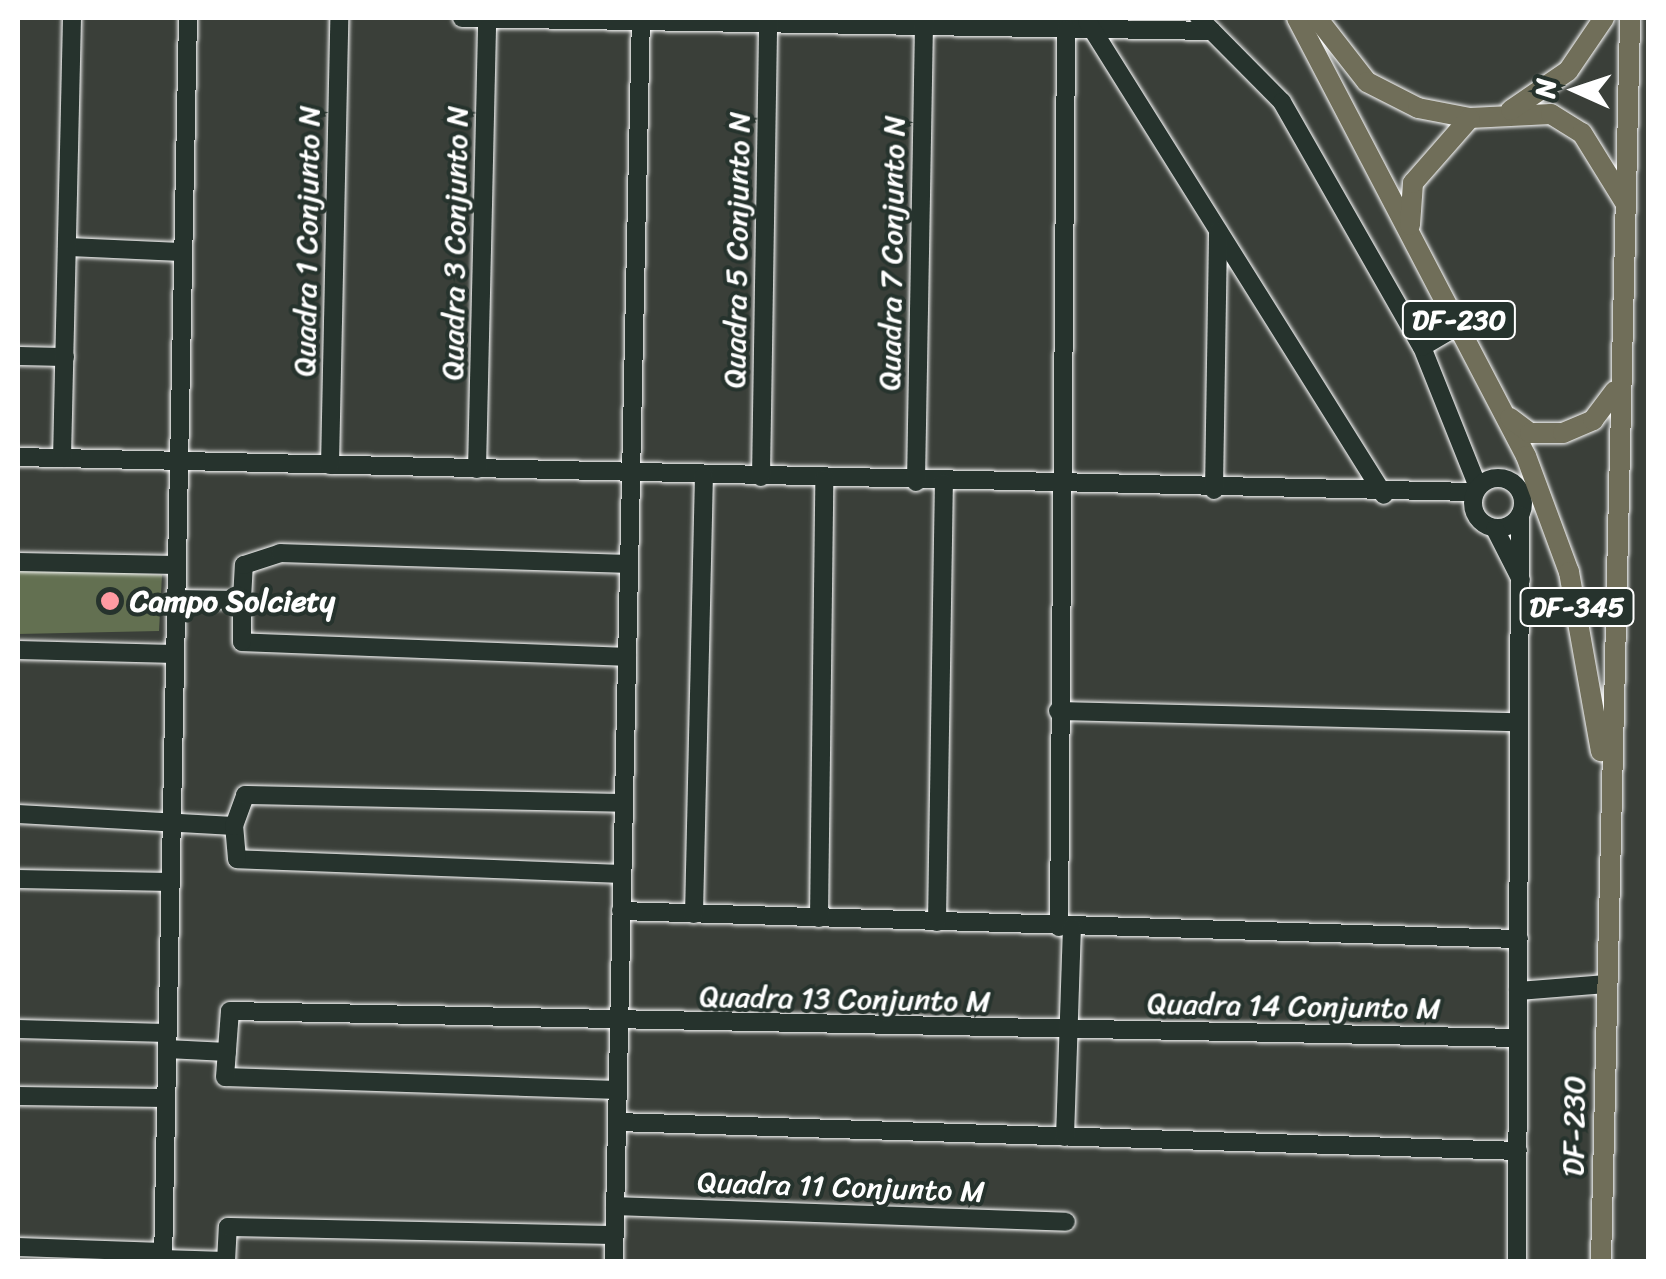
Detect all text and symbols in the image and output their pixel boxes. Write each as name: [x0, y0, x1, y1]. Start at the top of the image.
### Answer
north arrow: [1526, 40, 1626, 140]
text: N: [1521, 77, 1571, 99]
street label: Quadra 1 Conjunto N: [287, 105, 327, 377]
street label: Quadra 3 Conjunto N: [435, 105, 475, 381]
street label: Quadra 5 Conjunto N: [717, 111, 757, 389]
street label: Quadra 7 Conjunto N: [872, 115, 912, 391]
road number: DF-230: [1402, 297, 1516, 343]
place label: Campo Solciety: [130, 583, 334, 619]
road number: DF-345: [1520, 584, 1634, 630]
marker: Campo Solciety: [99, 590, 121, 612]
street label: Quadra 13 Conjunto M: [699, 978, 991, 1020]
street label: Quadra 14 Conjunto M: [1147, 985, 1441, 1027]
street label: DF-230: [1555, 1075, 1593, 1177]
street label: Quadra 11 Conjunto M: [697, 1164, 985, 1210]

